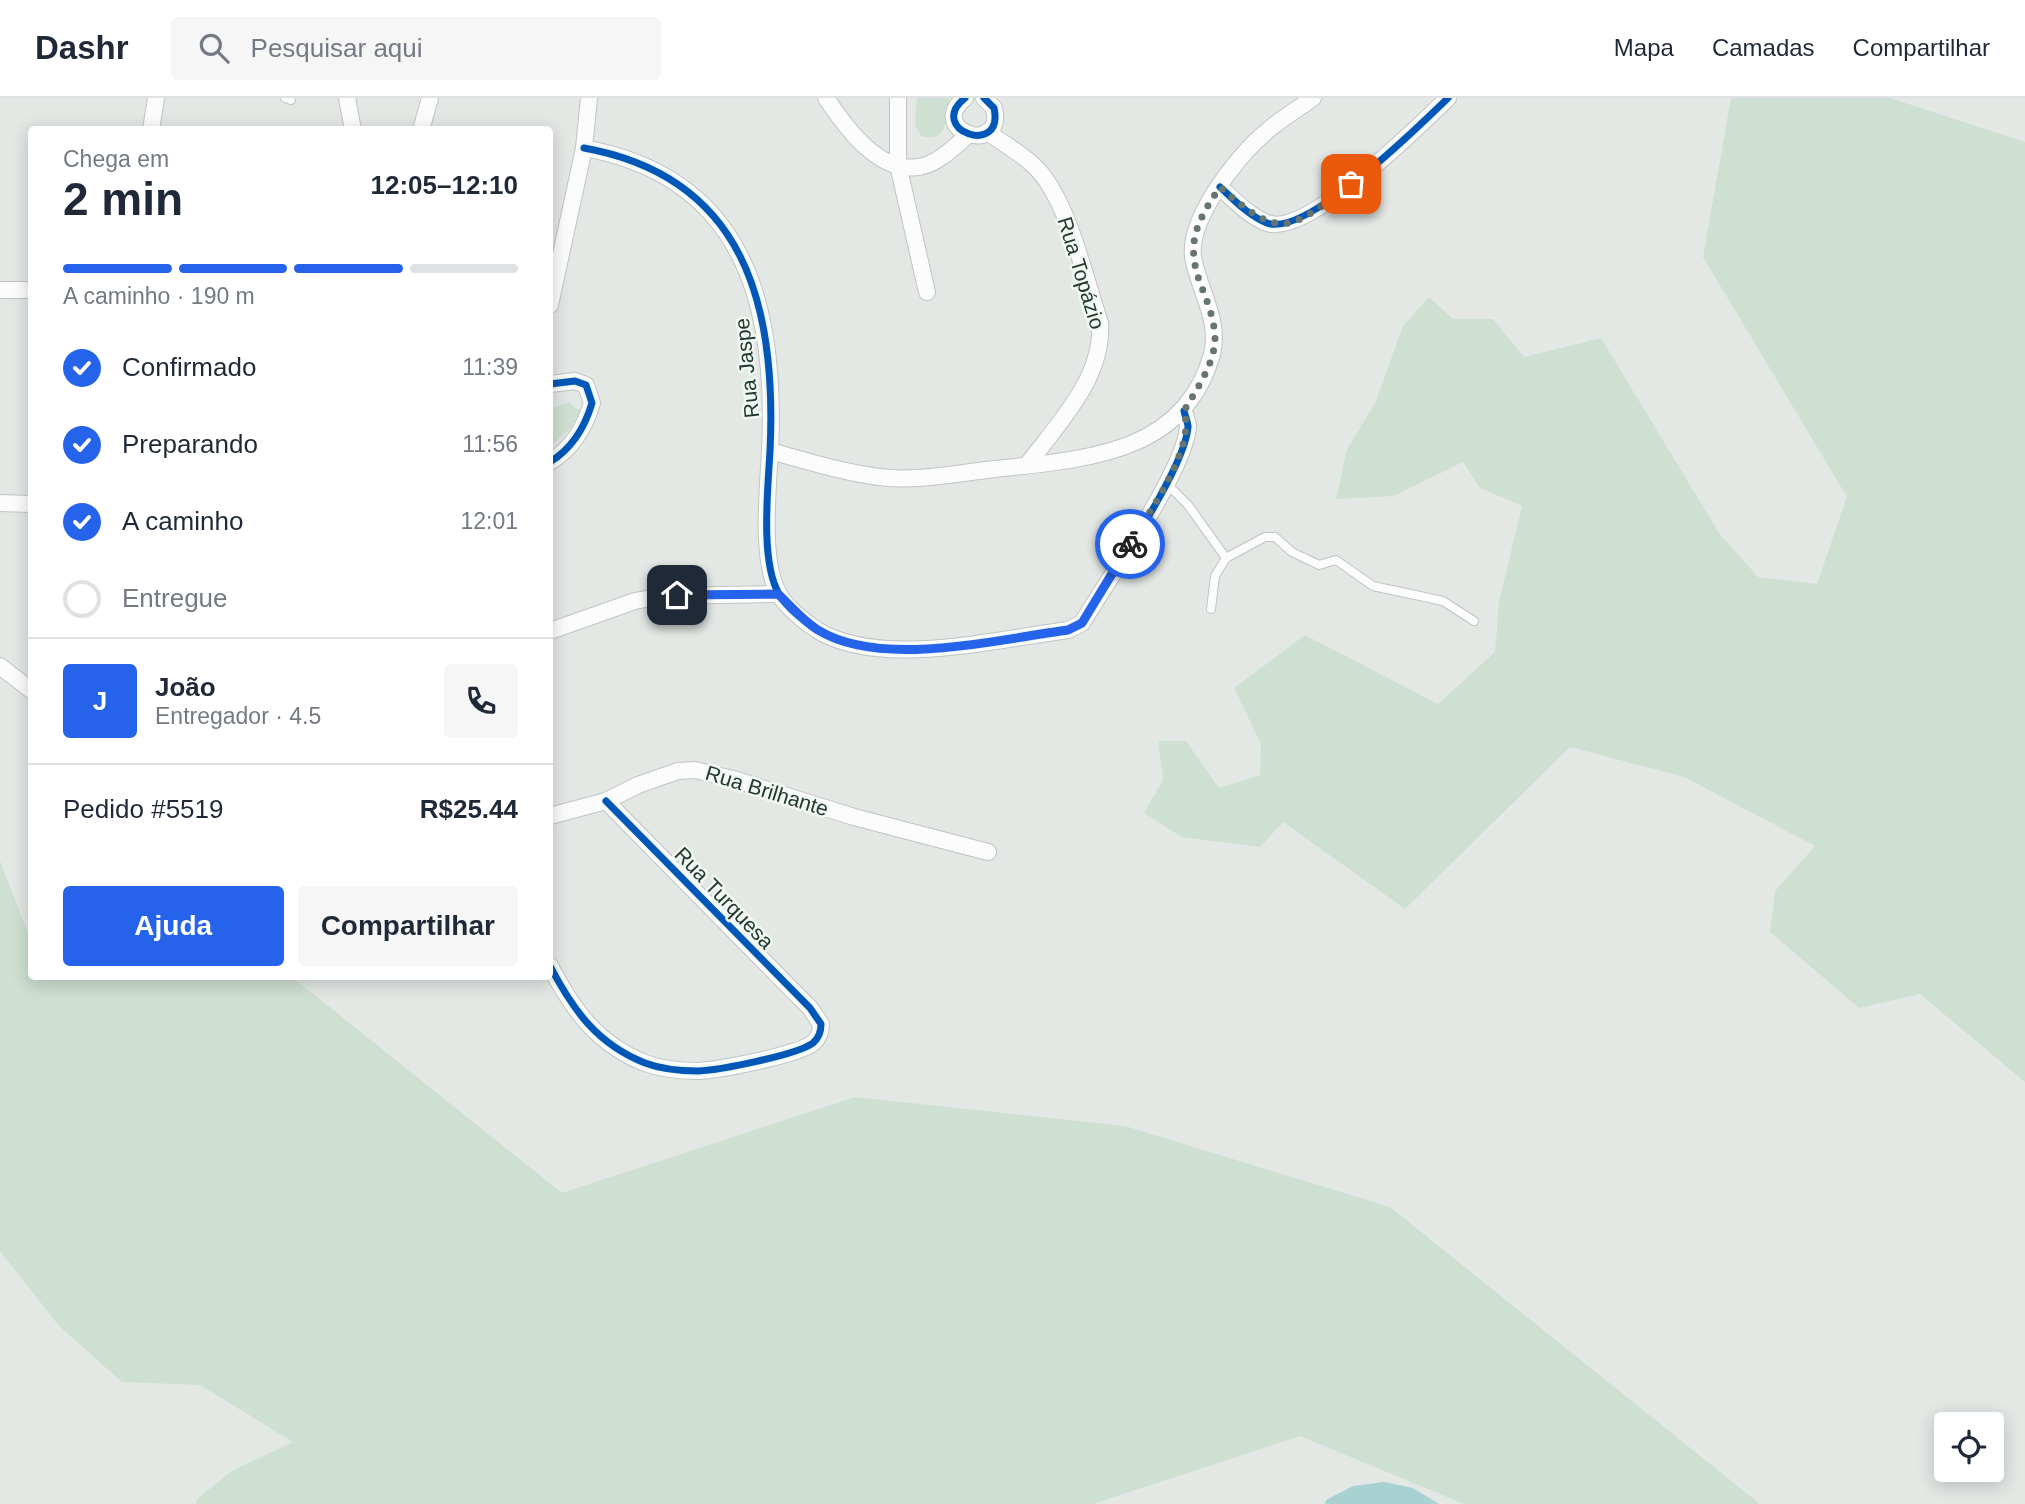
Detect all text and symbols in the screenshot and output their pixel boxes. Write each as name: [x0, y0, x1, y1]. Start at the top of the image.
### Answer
search box: [171, 17, 661, 80]
text: Dashr: [35, 29, 129, 66]
icon: search: [195, 29, 233, 67]
text: Pesquisar aqui: [251, 33, 423, 63]
text: Mapa: [1614, 34, 1674, 61]
text: Camadas: [1712, 34, 1815, 61]
text: Compartilhar: [1853, 34, 1990, 61]
text: Chega em: [63, 146, 169, 172]
pin: [1321, 154, 1381, 214]
icon: bag: [1332, 165, 1370, 203]
text: 12:05–12:10: [371, 170, 518, 200]
text: 2 min: [63, 173, 183, 225]
street label: Rua Topázio: [1053, 214, 1109, 332]
text: A caminho · 190 m: [63, 283, 255, 309]
street label: Rua Jaspe: [730, 317, 763, 419]
icon: check: [63, 349, 101, 387]
text: Confirmado: [122, 352, 256, 382]
text: 11:39: [462, 354, 518, 380]
icon: check: [63, 426, 101, 464]
text: Preparando: [122, 429, 258, 459]
text: 11:56: [462, 431, 518, 457]
icon: check: [63, 503, 101, 541]
text: A caminho: [122, 506, 243, 536]
text: 12:01: [460, 508, 518, 534]
courier: [1095, 509, 1165, 579]
icon: bike: [1111, 525, 1149, 563]
pin: [647, 565, 707, 625]
icon: home: [658, 576, 696, 614]
text: Entregue: [122, 583, 228, 613]
button: phone: [444, 664, 518, 738]
text: João: [155, 672, 216, 702]
text: J: [93, 686, 107, 716]
text: Entregador · 4.5: [155, 703, 321, 729]
street label: Rua Brilhante: [703, 761, 831, 820]
text: Pedido #5519: [63, 794, 223, 824]
text: R$25.44: [420, 794, 518, 824]
street label: Rua Turquesa: [670, 842, 779, 953]
button: Ajuda: [63, 886, 284, 966]
button: Compartilhar: [298, 886, 518, 966]
map controls: [1934, 1412, 2004, 1482]
button: locate: [1934, 1412, 2004, 1482]

